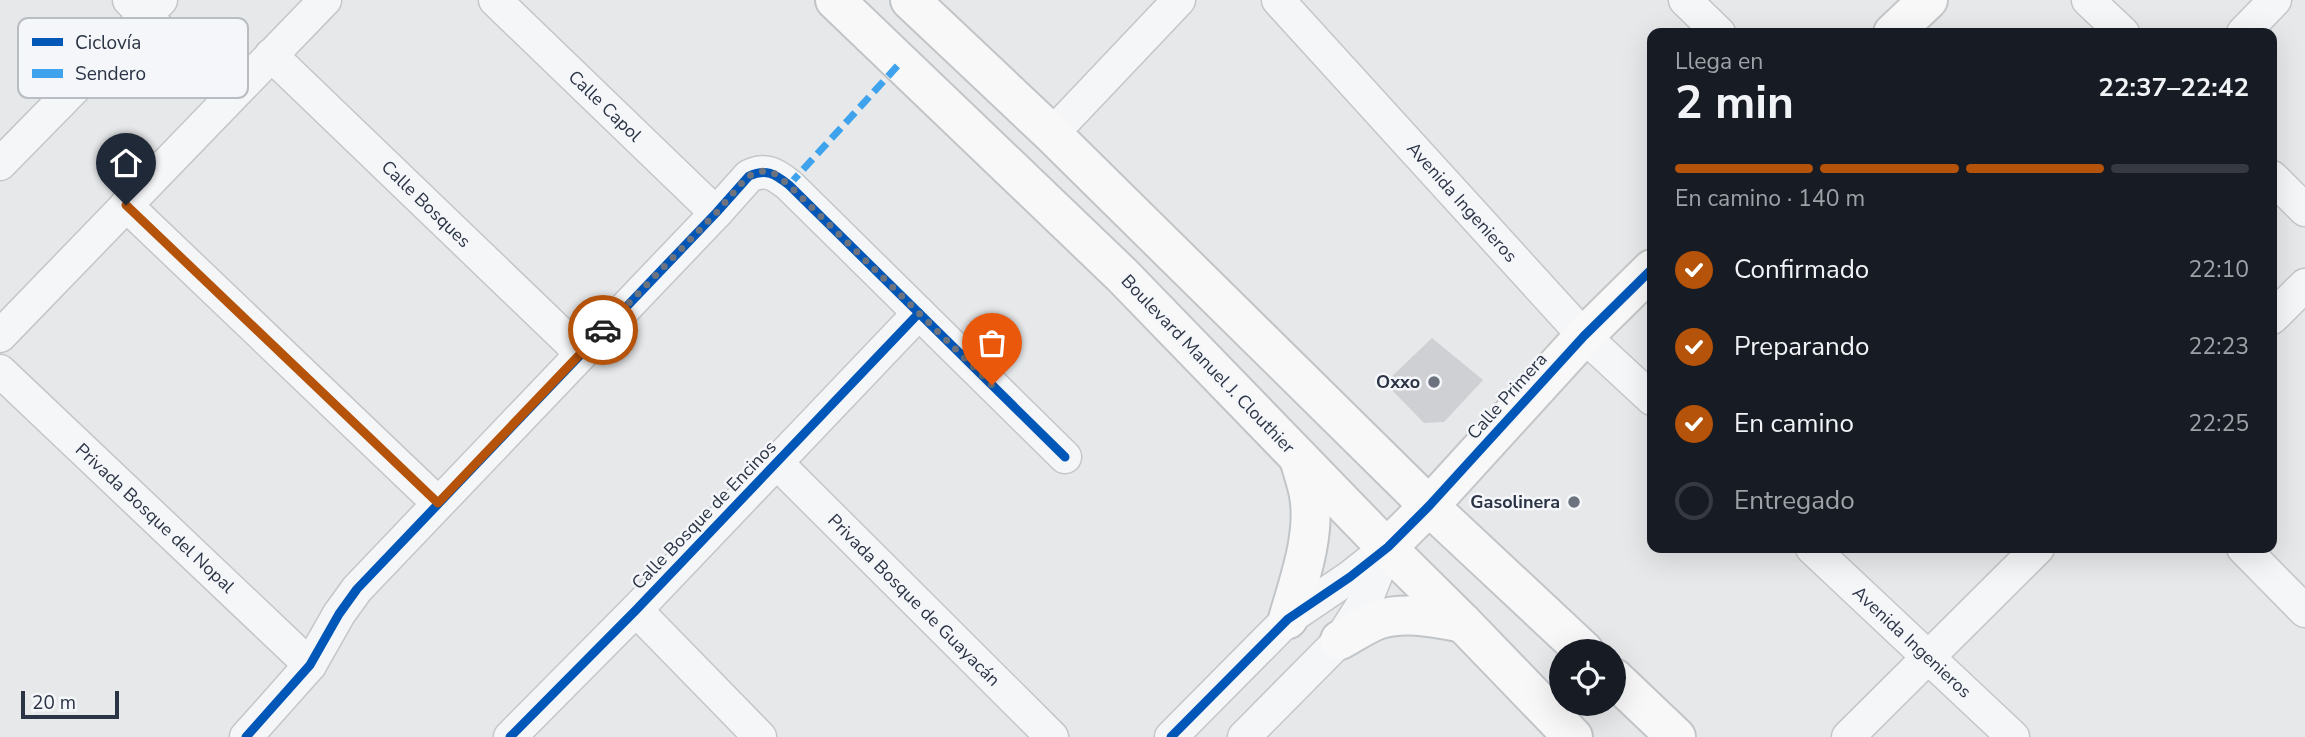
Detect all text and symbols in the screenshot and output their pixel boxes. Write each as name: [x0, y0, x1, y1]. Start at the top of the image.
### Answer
legend: [18, 18, 248, 98]
text: Ciclovía: [75, 30, 141, 56]
text: Llega en: [1675, 46, 1763, 77]
text: Sendero: [75, 61, 146, 87]
street label: Calle Capol: [563, 65, 647, 148]
text: 22:37–22:42: [2098, 70, 2249, 105]
text: 2 min: [1675, 71, 1794, 134]
pin: [96, 133, 156, 205]
street label: Avenida Ingenieros: [1401, 137, 1523, 267]
icon: home: [107, 144, 145, 182]
street label: Calle Bosques: [376, 155, 476, 253]
text: En camino · 140 m: [1675, 183, 1865, 214]
icon: check: [1675, 251, 1713, 289]
text: Confirmado: [1734, 252, 1869, 287]
text: 22:10: [2189, 254, 2249, 285]
street label: Boulevard Manuel J. Clouthier: [1116, 269, 1300, 459]
courier: [568, 295, 638, 365]
icon: car: [584, 311, 622, 349]
pin: [962, 313, 1022, 385]
icon: bag: [973, 324, 1011, 362]
icon: check: [1675, 328, 1713, 366]
text: Preparando: [1734, 329, 1869, 364]
text: 22:23: [2189, 331, 2249, 362]
street label: Calle Primera: [1462, 348, 1552, 444]
place label: Oxxo: [1376, 370, 1420, 394]
marker: Oxxo: [1426, 374, 1442, 390]
icon: check: [1675, 405, 1713, 443]
text: En camino: [1734, 406, 1854, 441]
text: 22:25: [2189, 408, 2249, 439]
street label: Calle Bosque de Encinos: [626, 435, 782, 595]
street label: Privada Bosque del Nopal: [70, 438, 240, 599]
text: Entregado: [1734, 483, 1855, 518]
place label: Gasolinera: [1470, 490, 1560, 514]
marker: Gasolinera: [1566, 494, 1582, 510]
street label: Privada Bosque de Guayacán: [823, 509, 1005, 691]
street label: Avenida Ingenieros: [1847, 581, 1977, 703]
map controls: [1549, 639, 1626, 716]
button: locate: [1549, 639, 1626, 716]
scale bar: [21, 688, 119, 720]
text: 20 m: [32, 690, 76, 716]

